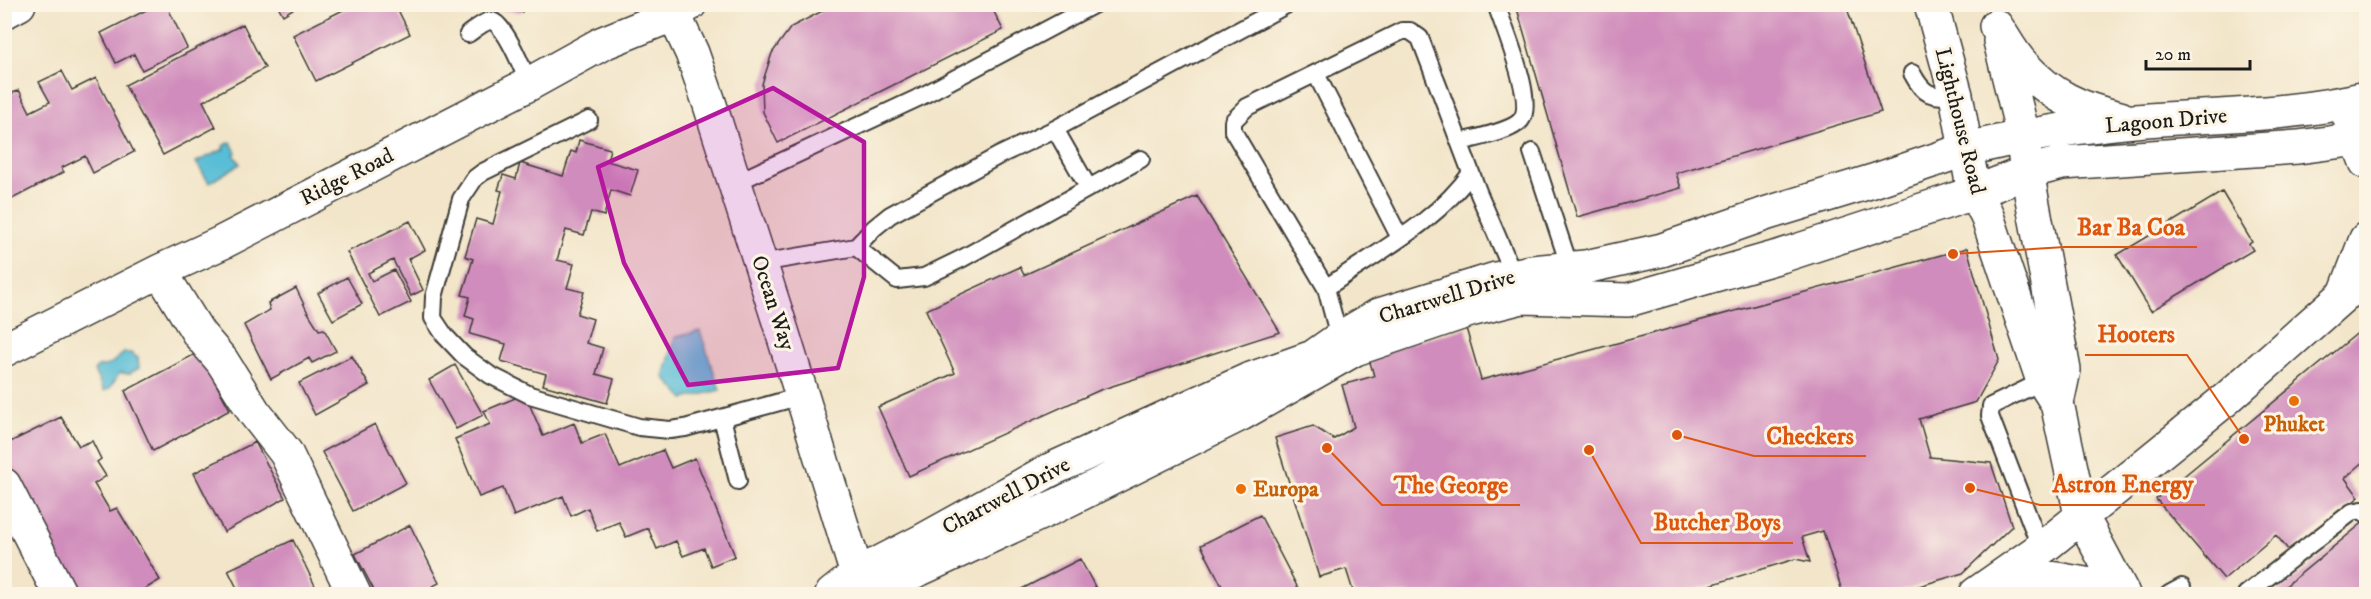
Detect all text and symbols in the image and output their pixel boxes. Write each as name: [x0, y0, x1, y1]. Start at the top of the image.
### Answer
scale bar: [2146, 33, 2250, 71]
text: 20 m: [2155, 44, 2191, 66]
street label: Lighthouse Road: [1929, 45, 1991, 197]
street label: Lagoon Drive: [2104, 102, 2228, 140]
street label: Ridge Road: [296, 142, 398, 212]
callout: Bar Ba Coa: [2065, 205, 2197, 247]
text: Bar Ba Coa: [2077, 213, 2186, 243]
street label: Ocean Way: [745, 252, 801, 354]
street label: Chartwell Drive: [1376, 264, 1518, 330]
callout: Hooters: [2085, 313, 2187, 355]
text: Hooters: [2097, 320, 2175, 350]
marker: Phuket: [2287, 394, 2301, 408]
place label: Phuket: [2263, 411, 2325, 438]
callout: Checkers: [1754, 414, 1866, 456]
text: Checkers: [1766, 422, 1854, 452]
street label: Chartwell Drive: [937, 451, 1075, 541]
callout: The George: [1382, 463, 1520, 505]
callout: Astron Energy: [2040, 463, 2205, 505]
text: Astron Energy: [2052, 470, 2194, 500]
text: The George: [1393, 471, 1508, 501]
place label: Europa: [1253, 476, 1319, 503]
marker: Europa: [1234, 482, 1248, 496]
callout: Butcher Boys: [1641, 501, 1793, 543]
text: Butcher Boys: [1653, 508, 1781, 538]

